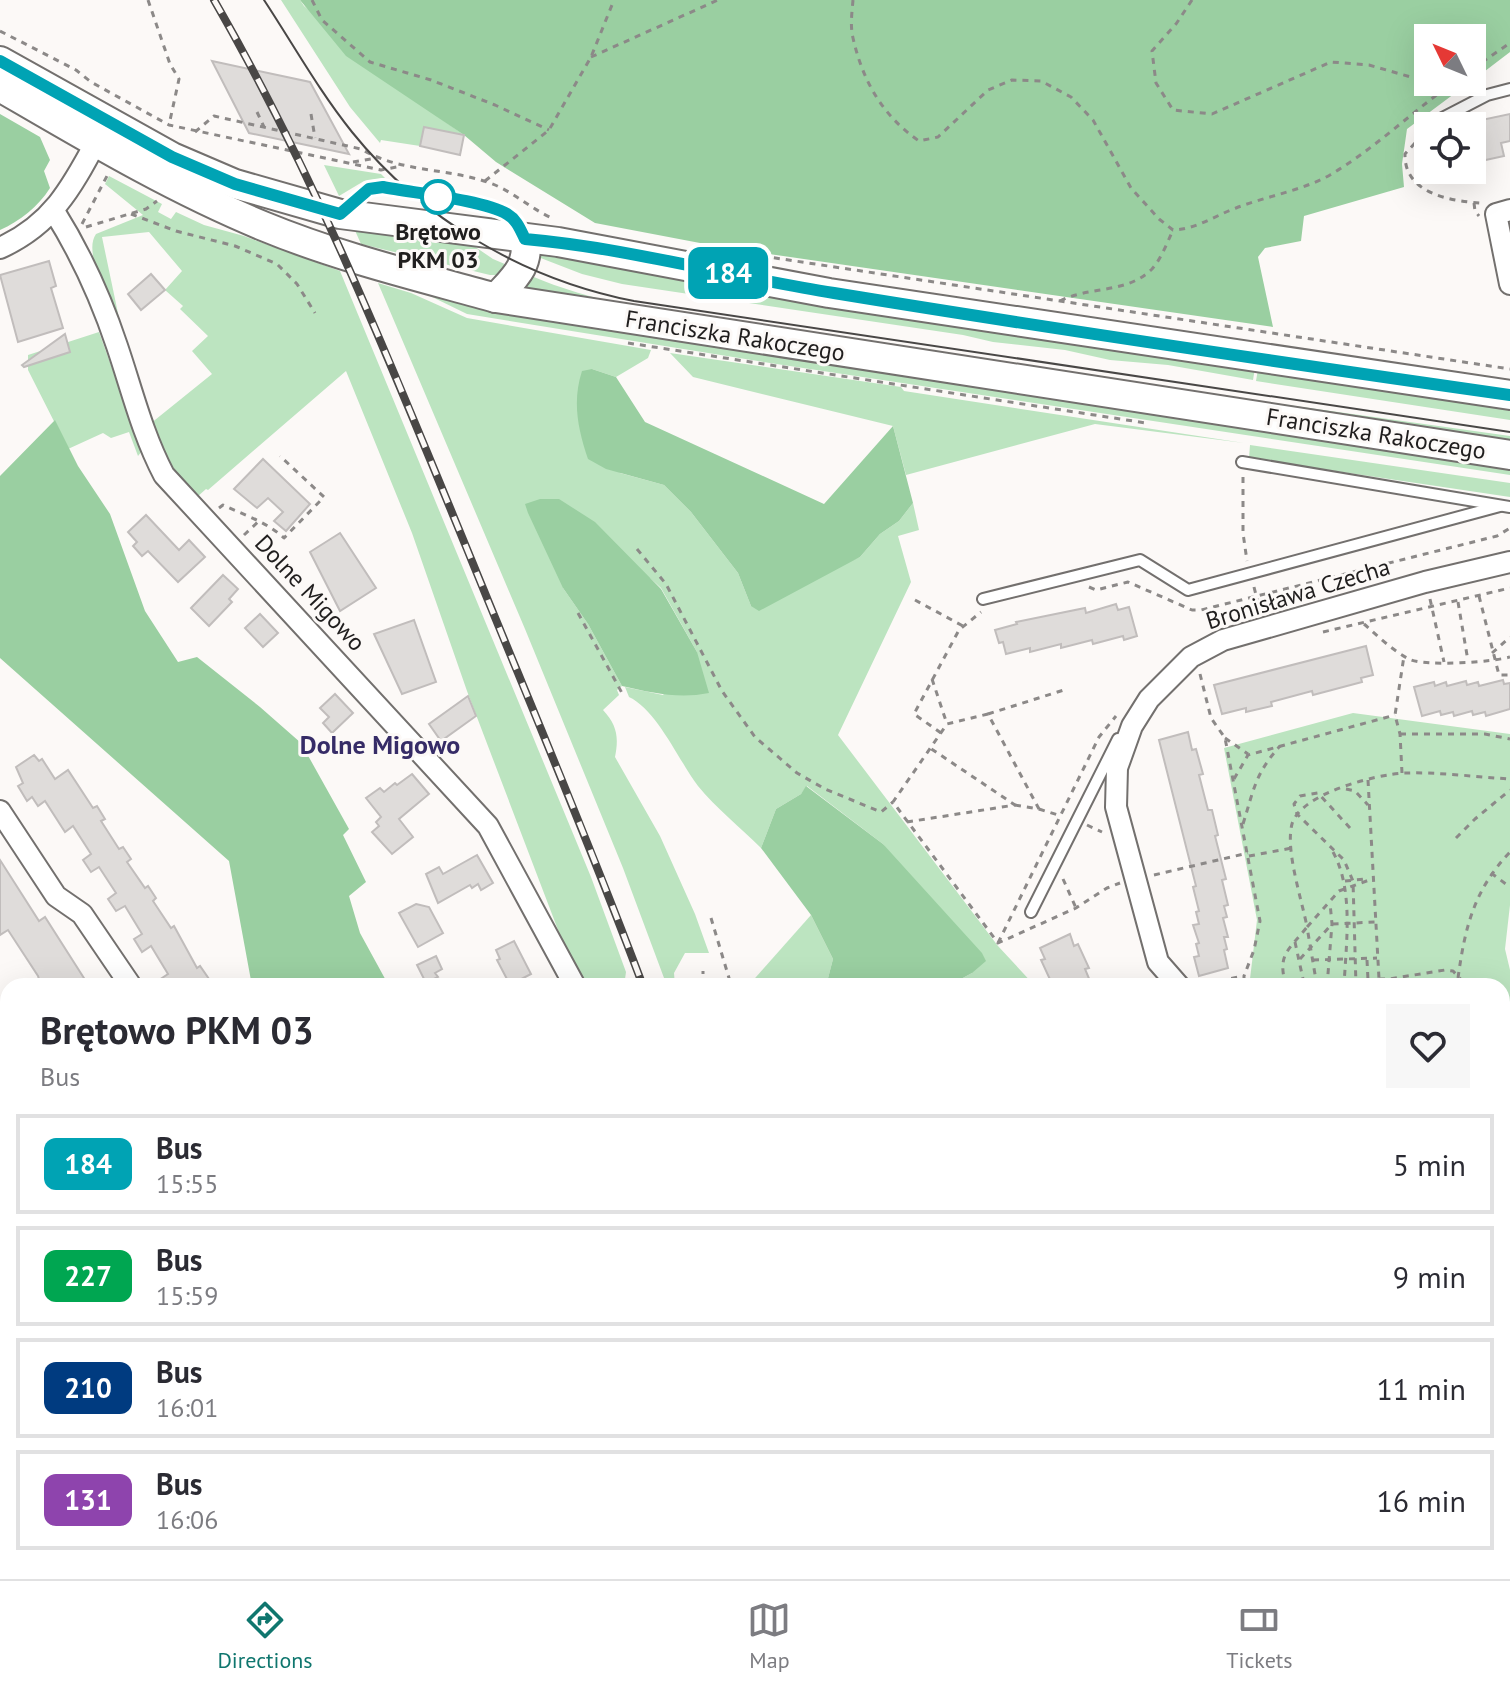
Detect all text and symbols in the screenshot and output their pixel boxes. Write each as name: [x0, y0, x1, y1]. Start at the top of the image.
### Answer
north arrow: [1414, 24, 1486, 96]
map controls: [1414, 24, 1486, 184]
button: locate: [1414, 112, 1486, 184]
marker: Brętowo PKM 03: [421, 180, 455, 214]
place label: Brętowo PKM 03: [395, 216, 481, 275]
line badge: 184: [682, 247, 774, 299]
text: 184: [704, 254, 752, 291]
street label: Franciszka Rakoczego: [623, 303, 847, 368]
street label: Franciszka Rakoczego: [1264, 401, 1488, 466]
street label: Dolne Migowo: [248, 528, 372, 658]
street label: Bronisława Czecha: [1202, 551, 1394, 636]
district label: Dolne Migowo: [300, 728, 460, 761]
button: heart: [1386, 1004, 1470, 1088]
text: Brętowo PKM 03: [40, 1005, 314, 1054]
text: Bus: [40, 1060, 80, 1093]
text: Bus: [156, 1128, 203, 1167]
text: 184: [64, 1145, 112, 1182]
text: 5 min: [1393, 1145, 1466, 1184]
text: 15:55: [156, 1167, 218, 1200]
text: Bus: [156, 1240, 203, 1279]
text: 227: [64, 1257, 112, 1294]
text: 9 min: [1393, 1257, 1466, 1296]
text: 15:59: [156, 1279, 218, 1312]
text: Bus: [156, 1352, 203, 1391]
text: 210: [64, 1369, 112, 1406]
text: 11 min: [1376, 1369, 1466, 1408]
text: 16:01: [156, 1391, 218, 1424]
text: Bus: [156, 1464, 203, 1503]
text: 131: [64, 1481, 112, 1518]
text: 16 min: [1376, 1481, 1466, 1520]
text: 16:06: [156, 1503, 218, 1536]
tab: Directions: [217, 1598, 313, 1674]
tab: Map: [747, 1598, 791, 1674]
tab: Tickets: [1226, 1598, 1293, 1674]

